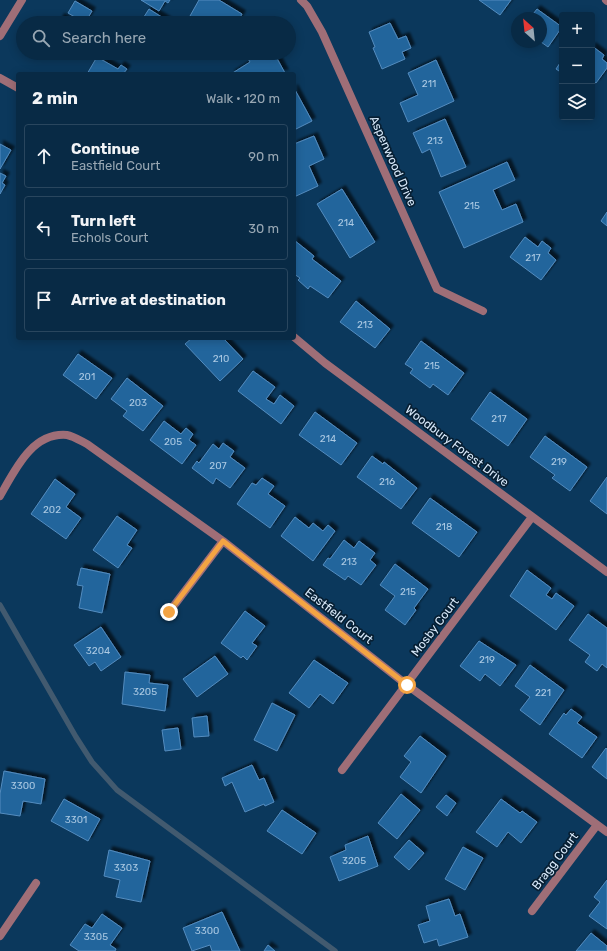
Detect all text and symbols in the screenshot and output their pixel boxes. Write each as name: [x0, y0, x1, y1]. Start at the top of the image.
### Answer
north arrow: [511, 12, 547, 48]
map controls: [559, 12, 595, 120]
button: +: [559, 12, 595, 48]
search box: [16, 16, 296, 60]
icon: search: [30, 27, 52, 49]
text: Search here: [62, 29, 146, 47]
button: −: [559, 48, 595, 84]
house number: 211: [422, 78, 436, 90]
button: layers: [559, 84, 595, 120]
text: 2 min: [32, 88, 78, 108]
text: Walk · 120 m: [206, 91, 280, 106]
street label: Aspenwood Drive: [367, 114, 419, 209]
house number: 213: [427, 135, 443, 147]
text: Continue: [71, 140, 140, 158]
icon: ahead: [33, 145, 55, 167]
text: 90 m: [248, 149, 279, 164]
text: Eastfield Court: [71, 158, 160, 173]
house number: 215: [464, 200, 480, 212]
text: Turn left: [71, 212, 136, 230]
icon: left: [33, 217, 55, 239]
house number: 214: [338, 217, 354, 229]
text: 30 m: [248, 221, 279, 236]
text: Echols Court: [71, 230, 148, 245]
house number: 217: [525, 252, 541, 264]
icon: arrive: [33, 289, 55, 311]
text: Arrive at destination: [71, 291, 226, 309]
house number: 213: [357, 319, 373, 331]
house number: 210: [213, 353, 229, 365]
house number: 215: [424, 360, 440, 372]
house number: 201: [79, 371, 95, 383]
house number: 203: [129, 397, 147, 409]
street label: Woodbury Forest Drive: [402, 402, 512, 490]
house number: 217: [491, 413, 507, 425]
house number: 214: [320, 433, 336, 445]
house number: 205: [164, 436, 182, 448]
house number: 219: [551, 456, 567, 468]
house number: 207: [209, 460, 227, 472]
house number: 216: [379, 476, 395, 488]
house number: 202: [43, 504, 61, 516]
house number: 218: [436, 521, 452, 533]
house number: 213: [341, 556, 357, 568]
street label: Eastfield Court: [302, 585, 376, 647]
house number: 215: [400, 586, 416, 598]
street label: Mosby Court: [408, 595, 462, 659]
route end: [160, 603, 178, 621]
house number: 3204: [86, 645, 110, 657]
house number: 219: [479, 654, 495, 666]
route start: [398, 676, 416, 694]
house number: 3205: [133, 686, 157, 698]
house number: 221: [535, 687, 551, 699]
house number: 3300: [11, 780, 35, 792]
house number: 3301: [65, 814, 87, 826]
street label: Bragg Court: [529, 830, 581, 892]
house number: 3205: [342, 855, 366, 867]
house number: 3303: [114, 862, 138, 874]
house number: 3300: [195, 925, 219, 937]
house number: 3305: [84, 931, 108, 943]

